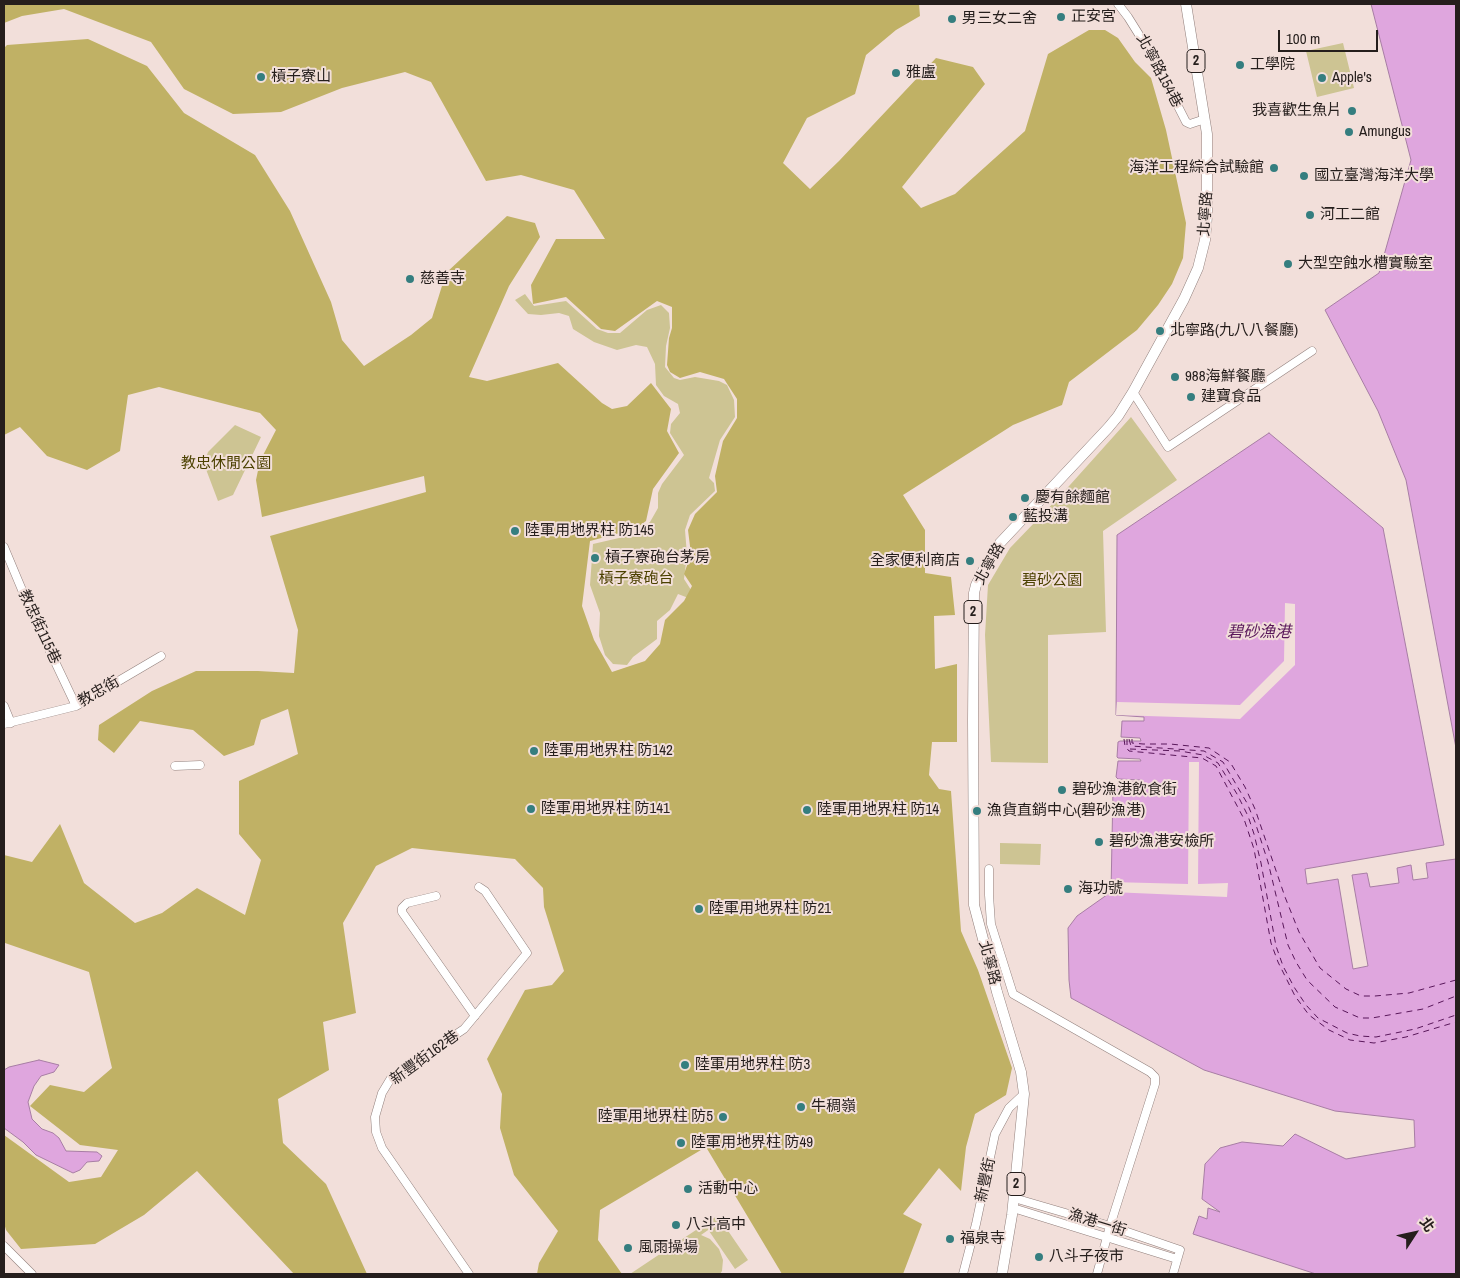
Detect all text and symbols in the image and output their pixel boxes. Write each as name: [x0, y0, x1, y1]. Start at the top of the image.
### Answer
place label: 正安宮: [1071, 8, 1116, 26]
place label: 男三女二舍: [962, 10, 1037, 28]
marker: 正安宮: [1055, 11, 1067, 23]
marker: 男三女二舍: [946, 13, 958, 25]
scale bar: [1280, 20, 1380, 52]
text: 100 m: [1286, 28, 1320, 49]
street label: 北寧路154巷: [1132, 31, 1186, 111]
road number: 2: [1187, 49, 1205, 72]
place label: 工學院: [1250, 56, 1295, 74]
marker: 工學院: [1234, 59, 1246, 71]
place label: 雅盧: [906, 64, 936, 82]
marker: 雅盧: [890, 67, 902, 79]
place label: 槓子寮山: [271, 68, 331, 86]
place label: Apple's: [1332, 69, 1372, 87]
marker: 槓子寮山: [255, 71, 267, 83]
marker: Apple's: [1316, 72, 1328, 84]
place label: 我喜歡生魚片: [1252, 102, 1342, 120]
marker: 我喜歡生魚片: [1346, 105, 1358, 117]
place label: Amungus: [1359, 123, 1411, 141]
marker: Amungus: [1343, 126, 1355, 138]
place label: 海洋工程綜合試驗館: [1129, 159, 1264, 177]
marker: 海洋工程綜合試驗館: [1268, 162, 1280, 174]
place label: 國立臺灣海洋大學: [1314, 167, 1434, 185]
marker: 國立臺灣海洋大學: [1298, 170, 1310, 182]
street label: 北寧路: [1195, 191, 1217, 237]
place label: 河工二館: [1320, 206, 1380, 224]
marker: 河工二館: [1304, 209, 1316, 221]
place label: 大型空蝕水槽實驗室: [1298, 255, 1433, 273]
marker: 大型空蝕水槽實驗室: [1282, 258, 1294, 270]
place label: 慈善寺: [420, 270, 465, 288]
marker: 慈善寺: [404, 273, 416, 285]
place label: 北寧路(九八八餐廳): [1170, 322, 1298, 340]
marker: 北寧路(九八八餐廳): [1154, 325, 1166, 337]
place label: 988海鮮餐廳: [1185, 368, 1266, 386]
marker: 988海鮮餐廳: [1169, 371, 1181, 383]
place label: 建寶食品: [1201, 388, 1261, 406]
marker: 建寶食品: [1185, 391, 1197, 403]
park label: 教忠休閒公園: [181, 455, 271, 473]
place label: 慶有餘麵館: [1035, 489, 1110, 507]
marker: 慶有餘麵館: [1019, 492, 1031, 504]
place label: 藍投溝: [1023, 508, 1068, 526]
marker: 藍投溝: [1007, 511, 1019, 523]
place label: 陸軍用地界柱 防145: [525, 522, 654, 540]
marker: 陸軍用地界柱 防145: [509, 525, 521, 537]
street label: 北寧路: [971, 540, 1009, 588]
place label: 槓子寮砲台茅房: [605, 549, 710, 567]
marker: 槓子寮砲台茅房: [589, 552, 601, 564]
place label: 全家便利商店: [870, 552, 960, 570]
marker: 全家便利商店: [964, 555, 976, 567]
park label: 槓子寮砲台: [599, 570, 673, 588]
park label: 碧砂公園: [1022, 572, 1082, 590]
street label: 教忠街115巷: [14, 587, 64, 667]
road number: 2: [964, 600, 982, 624]
water label: 碧砂漁港: [1227, 623, 1291, 643]
street label: 教忠街: [75, 673, 123, 711]
place label: 陸軍用地界柱 防142: [544, 742, 673, 760]
marker: 陸軍用地界柱 防142: [528, 745, 540, 757]
place label: 碧砂漁港飲食街: [1072, 781, 1177, 799]
marker: 碧砂漁港飲食街: [1056, 784, 1068, 796]
place label: 陸軍用地界柱 防141: [541, 800, 670, 818]
place label: 陸軍用地界柱 防14: [817, 801, 939, 819]
place label: 漁貨直銷中心(碧砂漁港): [987, 802, 1145, 820]
marker: 陸軍用地界柱 防141: [525, 803, 537, 815]
marker: 陸軍用地界柱 防14: [801, 804, 813, 816]
marker: 漁貨直銷中心(碧砂漁港): [971, 805, 983, 817]
place label: 碧砂漁港安檢所: [1109, 833, 1214, 851]
marker: 碧砂漁港安檢所: [1093, 836, 1105, 848]
place label: 海功號: [1078, 880, 1123, 898]
marker: 海功號: [1062, 883, 1074, 895]
place label: 陸軍用地界柱 防21: [709, 900, 831, 918]
marker: 陸軍用地界柱 防21: [693, 903, 705, 915]
street label: 北寧路: [974, 939, 1004, 987]
street label: 新豐街162巷: [387, 1027, 463, 1089]
place label: 陸軍用地界柱 防3: [695, 1056, 810, 1074]
marker: 陸軍用地界柱 防3: [679, 1059, 691, 1071]
place label: 牛稠嶺: [811, 1098, 856, 1116]
marker: 牛稠嶺: [795, 1101, 807, 1113]
place label: 陸軍用地界柱 防5: [598, 1108, 713, 1126]
marker: 陸軍用地界柱 防5: [717, 1111, 729, 1123]
place label: 陸軍用地界柱 防49: [691, 1134, 813, 1152]
marker: 陸軍用地界柱 防49: [675, 1137, 687, 1149]
street label: 新豐街: [973, 1156, 999, 1204]
road number: 2: [1007, 1172, 1025, 1196]
place label: 活動中心: [698, 1180, 758, 1198]
marker: 活動中心: [682, 1183, 694, 1195]
street label: 漁港一街: [1066, 1206, 1128, 1240]
north arrow: [1390, 1208, 1440, 1258]
text: 北: [1416, 1214, 1439, 1235]
place label: 八斗高中: [686, 1216, 746, 1234]
marker: 八斗高中: [670, 1219, 682, 1231]
place label: 福泉寺: [960, 1230, 1005, 1248]
marker: 福泉寺: [944, 1233, 956, 1245]
place label: 風雨操場: [638, 1239, 698, 1257]
marker: 風雨操場: [622, 1242, 634, 1254]
place label: 八斗子夜市: [1049, 1248, 1124, 1266]
marker: 八斗子夜市: [1033, 1251, 1045, 1263]

